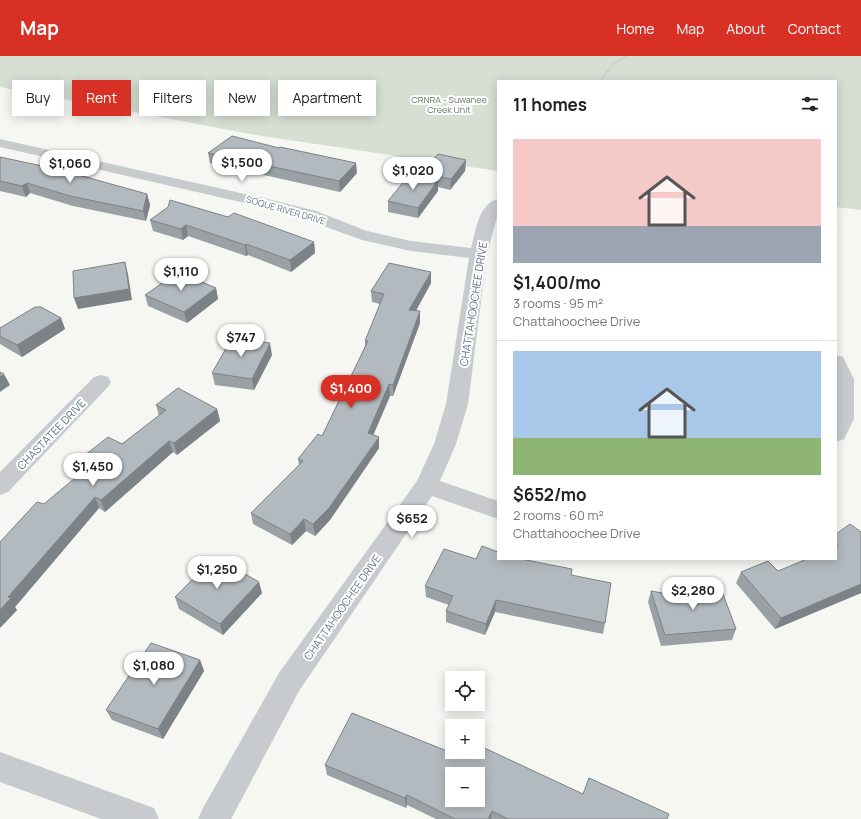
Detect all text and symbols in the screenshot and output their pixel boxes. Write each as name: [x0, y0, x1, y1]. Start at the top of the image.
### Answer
text: Map: [20, 15, 59, 41]
text: Home: [617, 19, 654, 38]
text: Map: [676, 19, 704, 38]
text: About: [726, 19, 766, 38]
text: Contact: [788, 19, 841, 38]
chip: Buy: [12, 80, 64, 116]
chip: Rent: [72, 80, 131, 116]
chip: Filters: [139, 80, 206, 116]
chip: New: [214, 80, 270, 116]
chip: Apartment: [278, 80, 376, 116]
park label: CRNRA - Suwanee Creek Unit: [411, 93, 487, 116]
text: 11 homes: [513, 93, 587, 116]
icon: filters: [799, 93, 821, 115]
pin: $1,500: [209, 149, 275, 183]
pin: $1,060: [37, 150, 103, 184]
text: $1,500: [221, 153, 263, 171]
text: $1,060: [49, 154, 91, 172]
pin: $1,020: [380, 157, 446, 191]
text: $1,020: [392, 161, 434, 179]
icon: home: [631, 165, 703, 237]
street label: SOQUE RIVER DRIVE: [245, 192, 327, 228]
street label: CHATTAHOOCHEE DRIVE: [456, 241, 490, 367]
pin: $1,110: [148, 258, 214, 292]
text: $1,110: [163, 262, 199, 280]
text: $1,400/mo: [513, 271, 601, 294]
text: 3 rooms · 95 m²: [513, 294, 603, 312]
text: Chattahoochee Drive: [513, 312, 640, 330]
pin: $747: [217, 324, 265, 358]
text: $747: [226, 328, 256, 346]
pin: $1,400: [318, 375, 384, 409]
icon: home: [631, 377, 703, 449]
text: $1,400: [330, 379, 372, 397]
street label: CHASTATEE DRIVE: [13, 395, 89, 473]
pin: $1,450: [60, 453, 126, 487]
text: $1,450: [72, 457, 114, 475]
text: $652/mo: [513, 483, 586, 506]
pin: $652: [388, 505, 436, 539]
text: 2 rooms · 60 m²: [513, 506, 604, 524]
text: $652: [396, 509, 428, 527]
text: Chattahoochee Drive: [513, 524, 640, 542]
street label: CHATTAHOOCHEE DRIVE: [300, 551, 384, 663]
pin: $1,250: [184, 556, 250, 590]
text: $1,250: [196, 560, 238, 578]
pin: $2,280: [660, 577, 726, 611]
text: $2,280: [671, 581, 715, 599]
pin: $1,080: [121, 652, 187, 686]
text: $1,080: [133, 656, 175, 674]
map controls: [445, 671, 485, 807]
button: locate: [445, 671, 485, 711]
button: +: [445, 719, 485, 759]
button: −: [445, 767, 485, 807]

